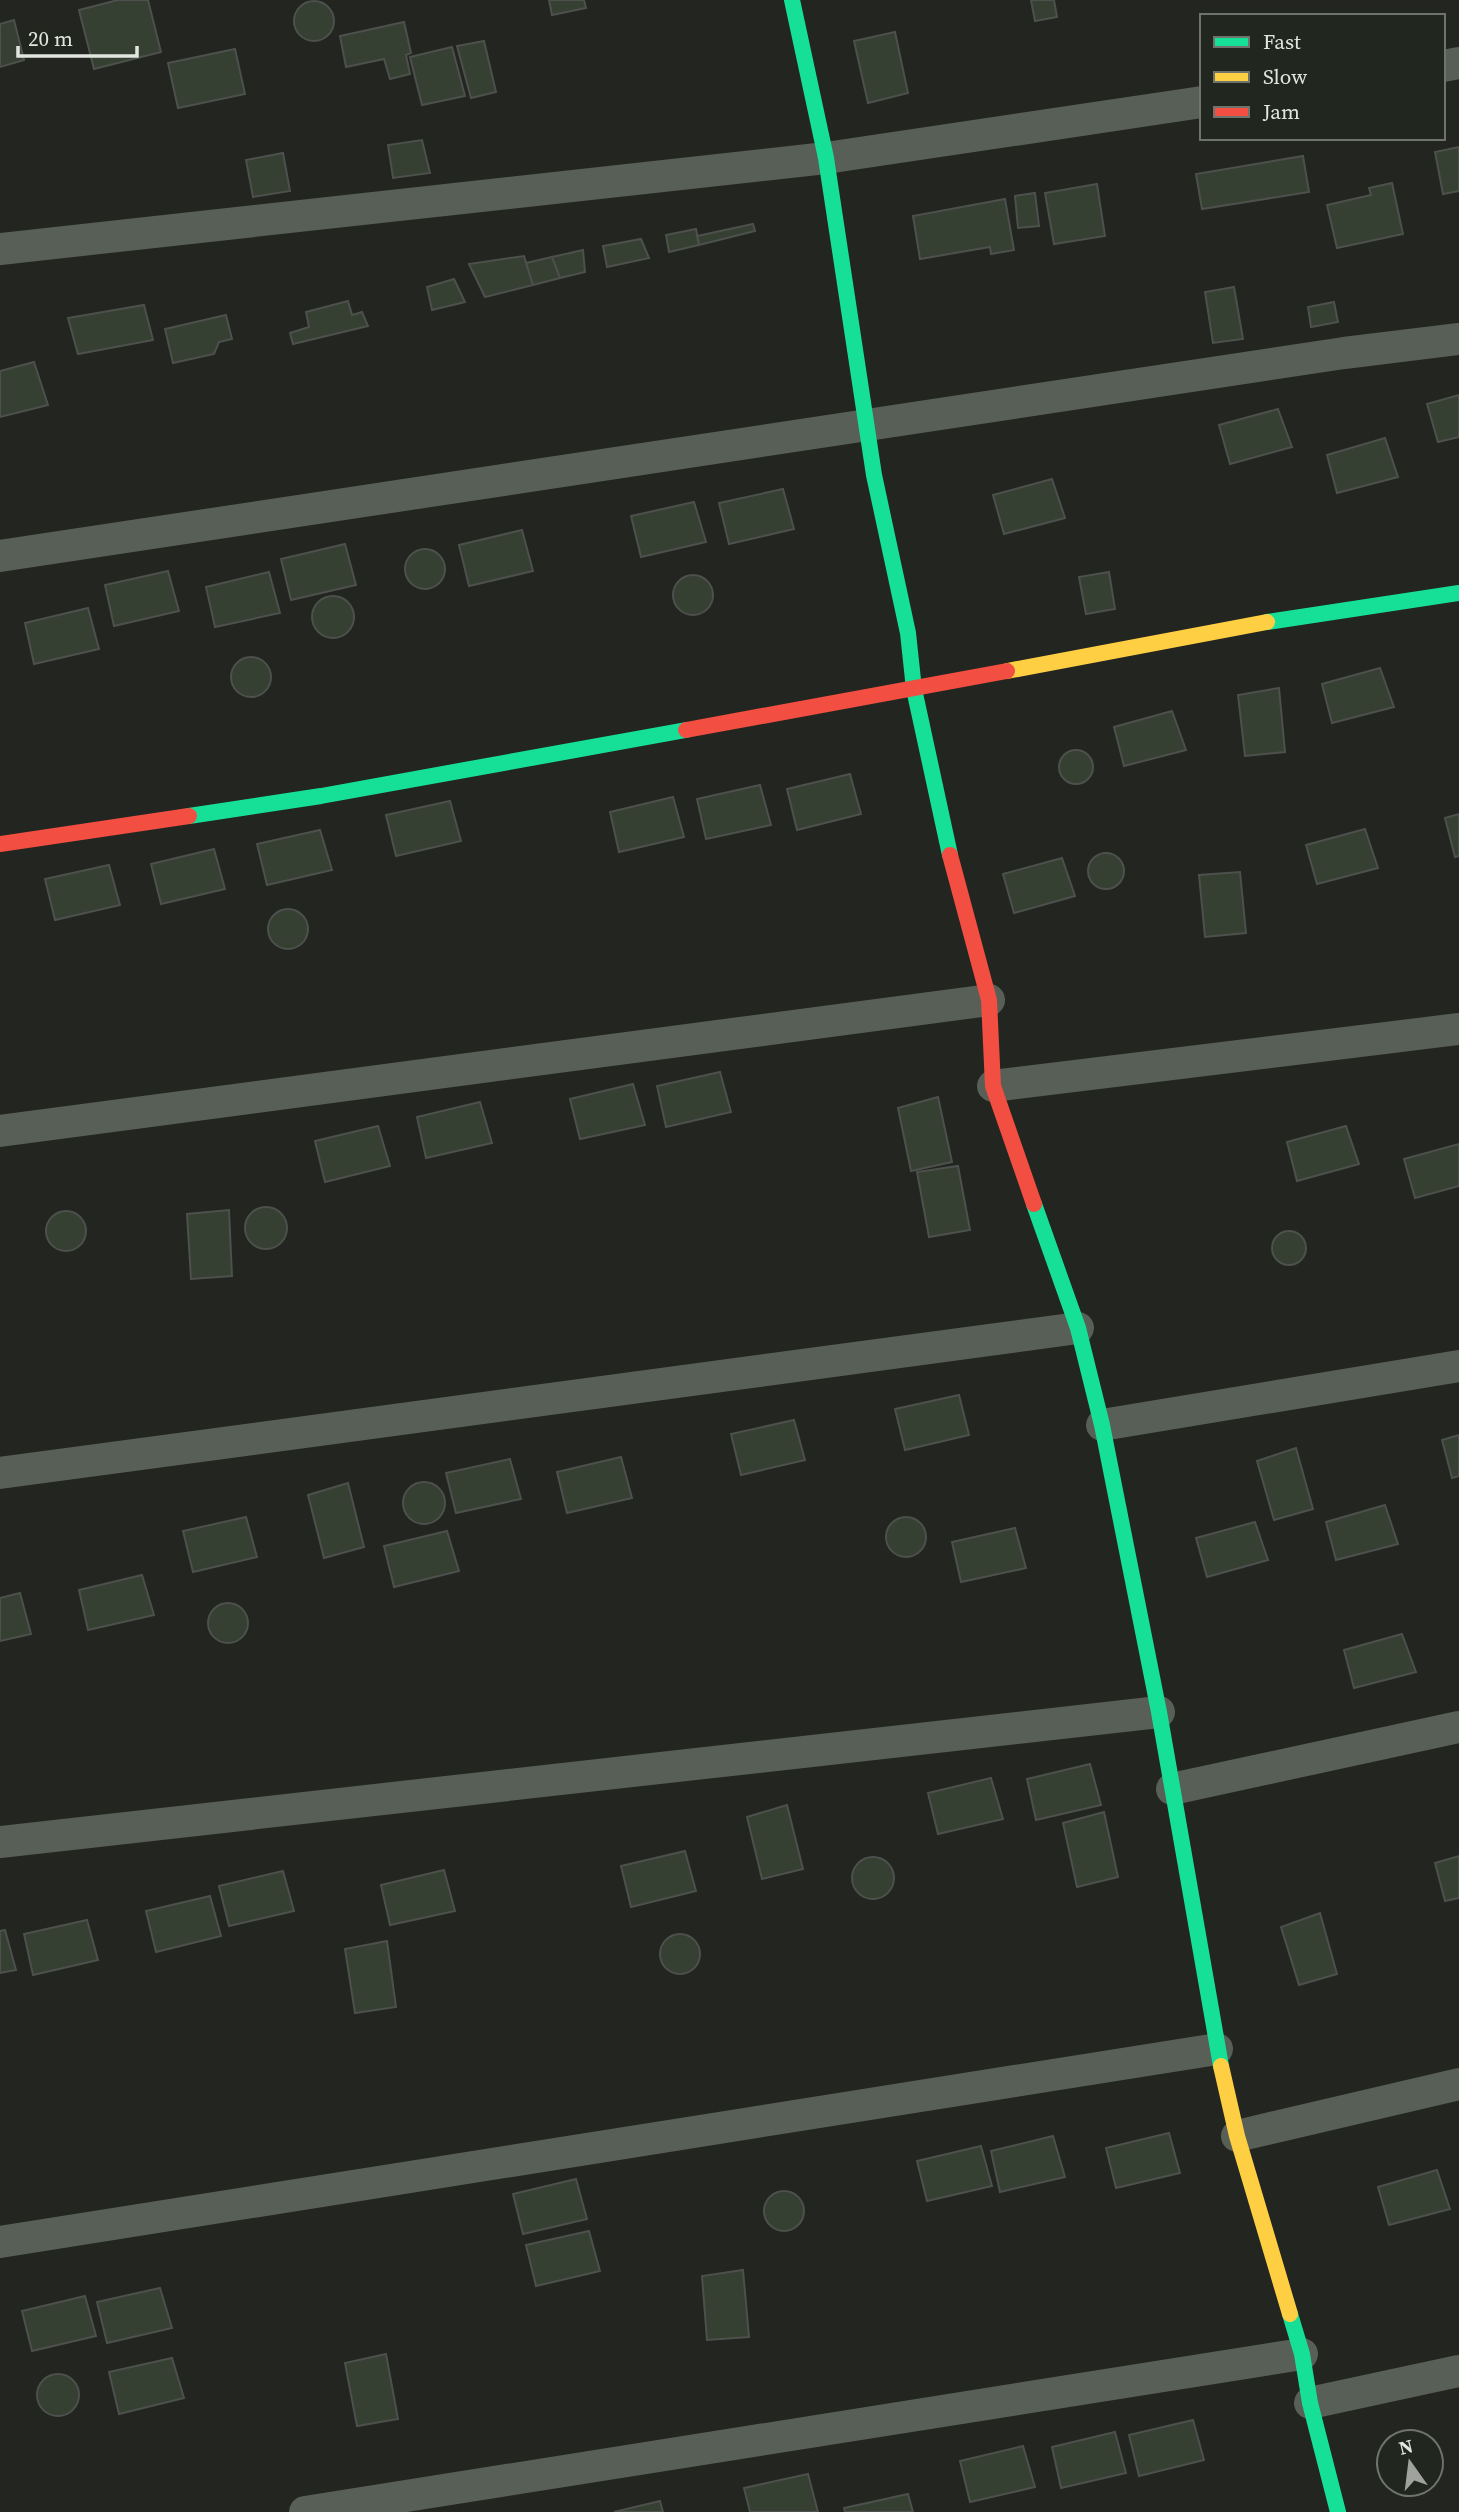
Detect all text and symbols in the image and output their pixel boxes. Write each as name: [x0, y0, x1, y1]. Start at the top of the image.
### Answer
scale bar: [18, 14, 136, 58]
legend: [1200, 14, 1445, 140]
text: 20 m: [28, 24, 73, 53]
text: Fast: [1263, 27, 1301, 56]
text: Slow: [1263, 62, 1307, 91]
text: Jam: [1262, 97, 1300, 126]
north arrow: [1375, 2428, 1445, 2498]
text: N: [1396, 2432, 1416, 2461]

